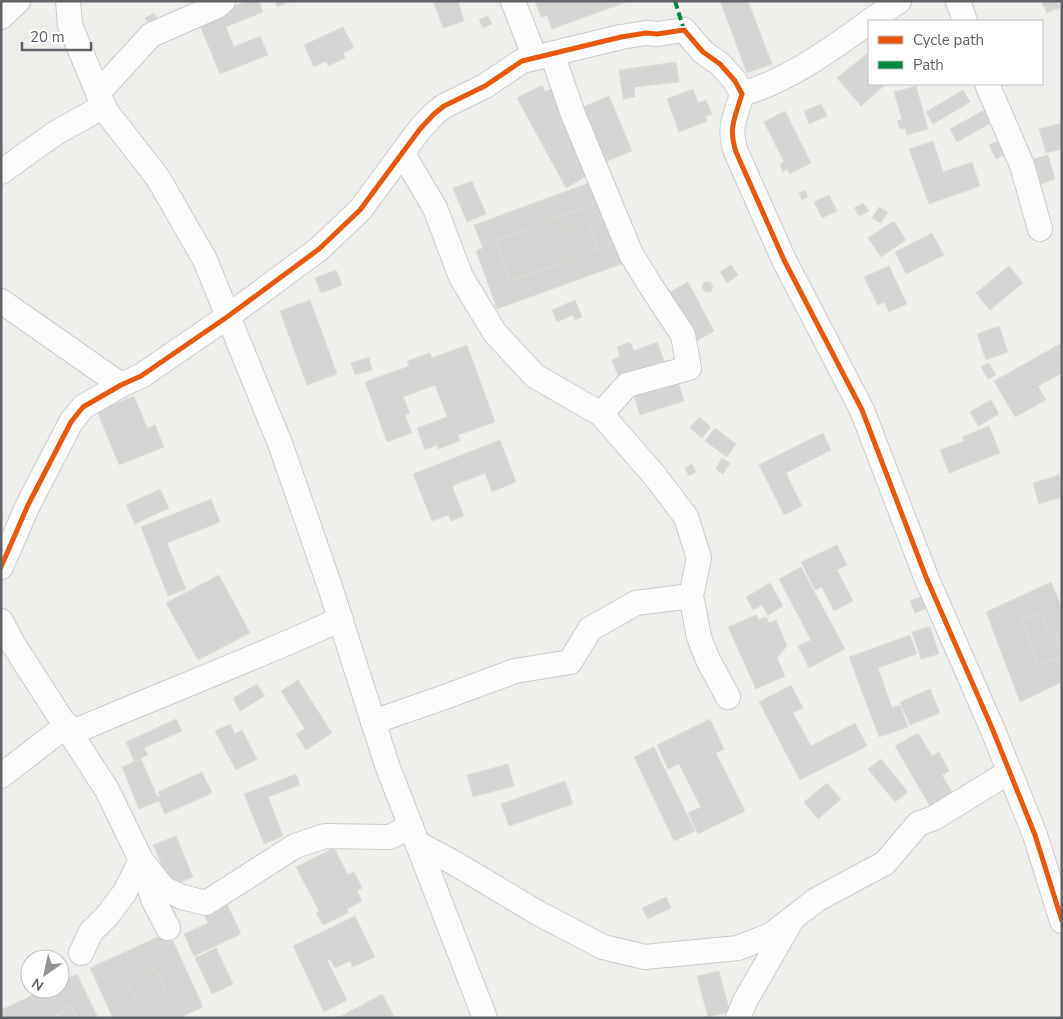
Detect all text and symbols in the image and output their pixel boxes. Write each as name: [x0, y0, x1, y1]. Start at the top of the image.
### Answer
scale bar: [22, 20, 91, 52]
legend: [868, 20, 1043, 85]
text: 20 m: [30, 27, 65, 47]
text: Cycle path: [913, 30, 984, 50]
text: Path: [913, 55, 944, 75]
north arrow: [20, 949, 70, 999]
text: N: [28, 974, 48, 995]

